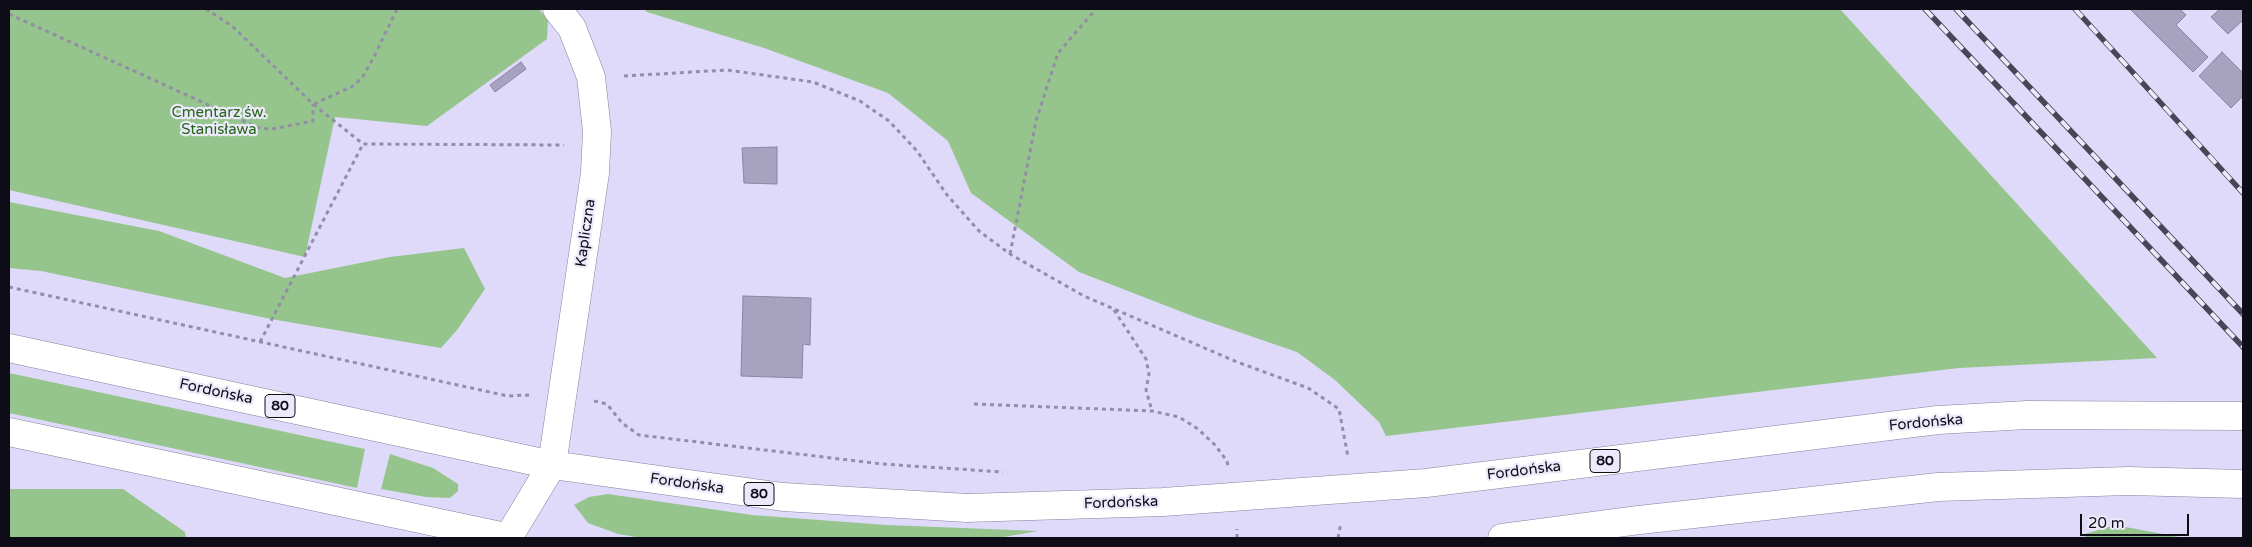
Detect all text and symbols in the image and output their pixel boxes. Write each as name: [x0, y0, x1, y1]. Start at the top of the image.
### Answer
park label: Cmentarz św. Stanisława: [171, 104, 267, 139]
street label: Kapliczna: [572, 198, 600, 268]
street label: Fordońska: [178, 375, 254, 409]
road number: 80: [265, 394, 295, 418]
street label: Fordońska: [1888, 411, 1964, 435]
road number: 80: [1590, 450, 1620, 472]
street label: Fordońska: [1486, 458, 1562, 484]
street label: Fordońska: [649, 470, 725, 498]
road number: 80: [744, 482, 774, 506]
street label: Fordońska: [1083, 493, 1159, 513]
scale bar: [2082, 504, 2191, 536]
text: 20 m: [2088, 514, 2125, 532]

